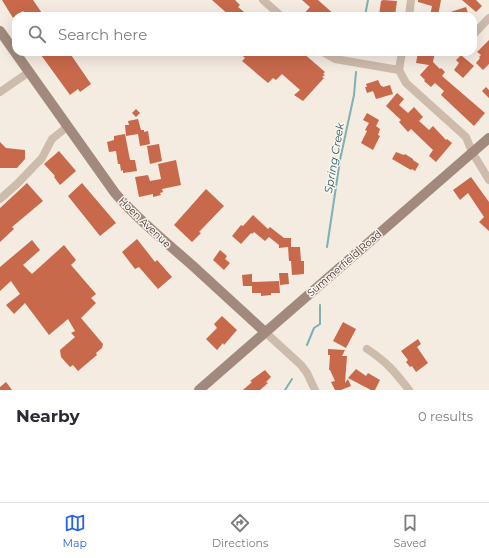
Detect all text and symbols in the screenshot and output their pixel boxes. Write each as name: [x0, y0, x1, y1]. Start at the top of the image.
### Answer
search box: [12, 12, 477, 56]
icon: search: [26, 23, 48, 45]
text: Search here: [58, 25, 147, 44]
water label: Spring Creek: [321, 121, 347, 194]
street label: Hoen Avenue: [116, 194, 173, 251]
street label: Summerfield Road: [304, 227, 384, 299]
text: Nearby: [16, 406, 80, 426]
text: 0 results: [418, 408, 473, 424]
tab: Map: [63, 512, 87, 550]
tab: Directions: [212, 512, 268, 550]
tab: Saved: [393, 512, 426, 550]

